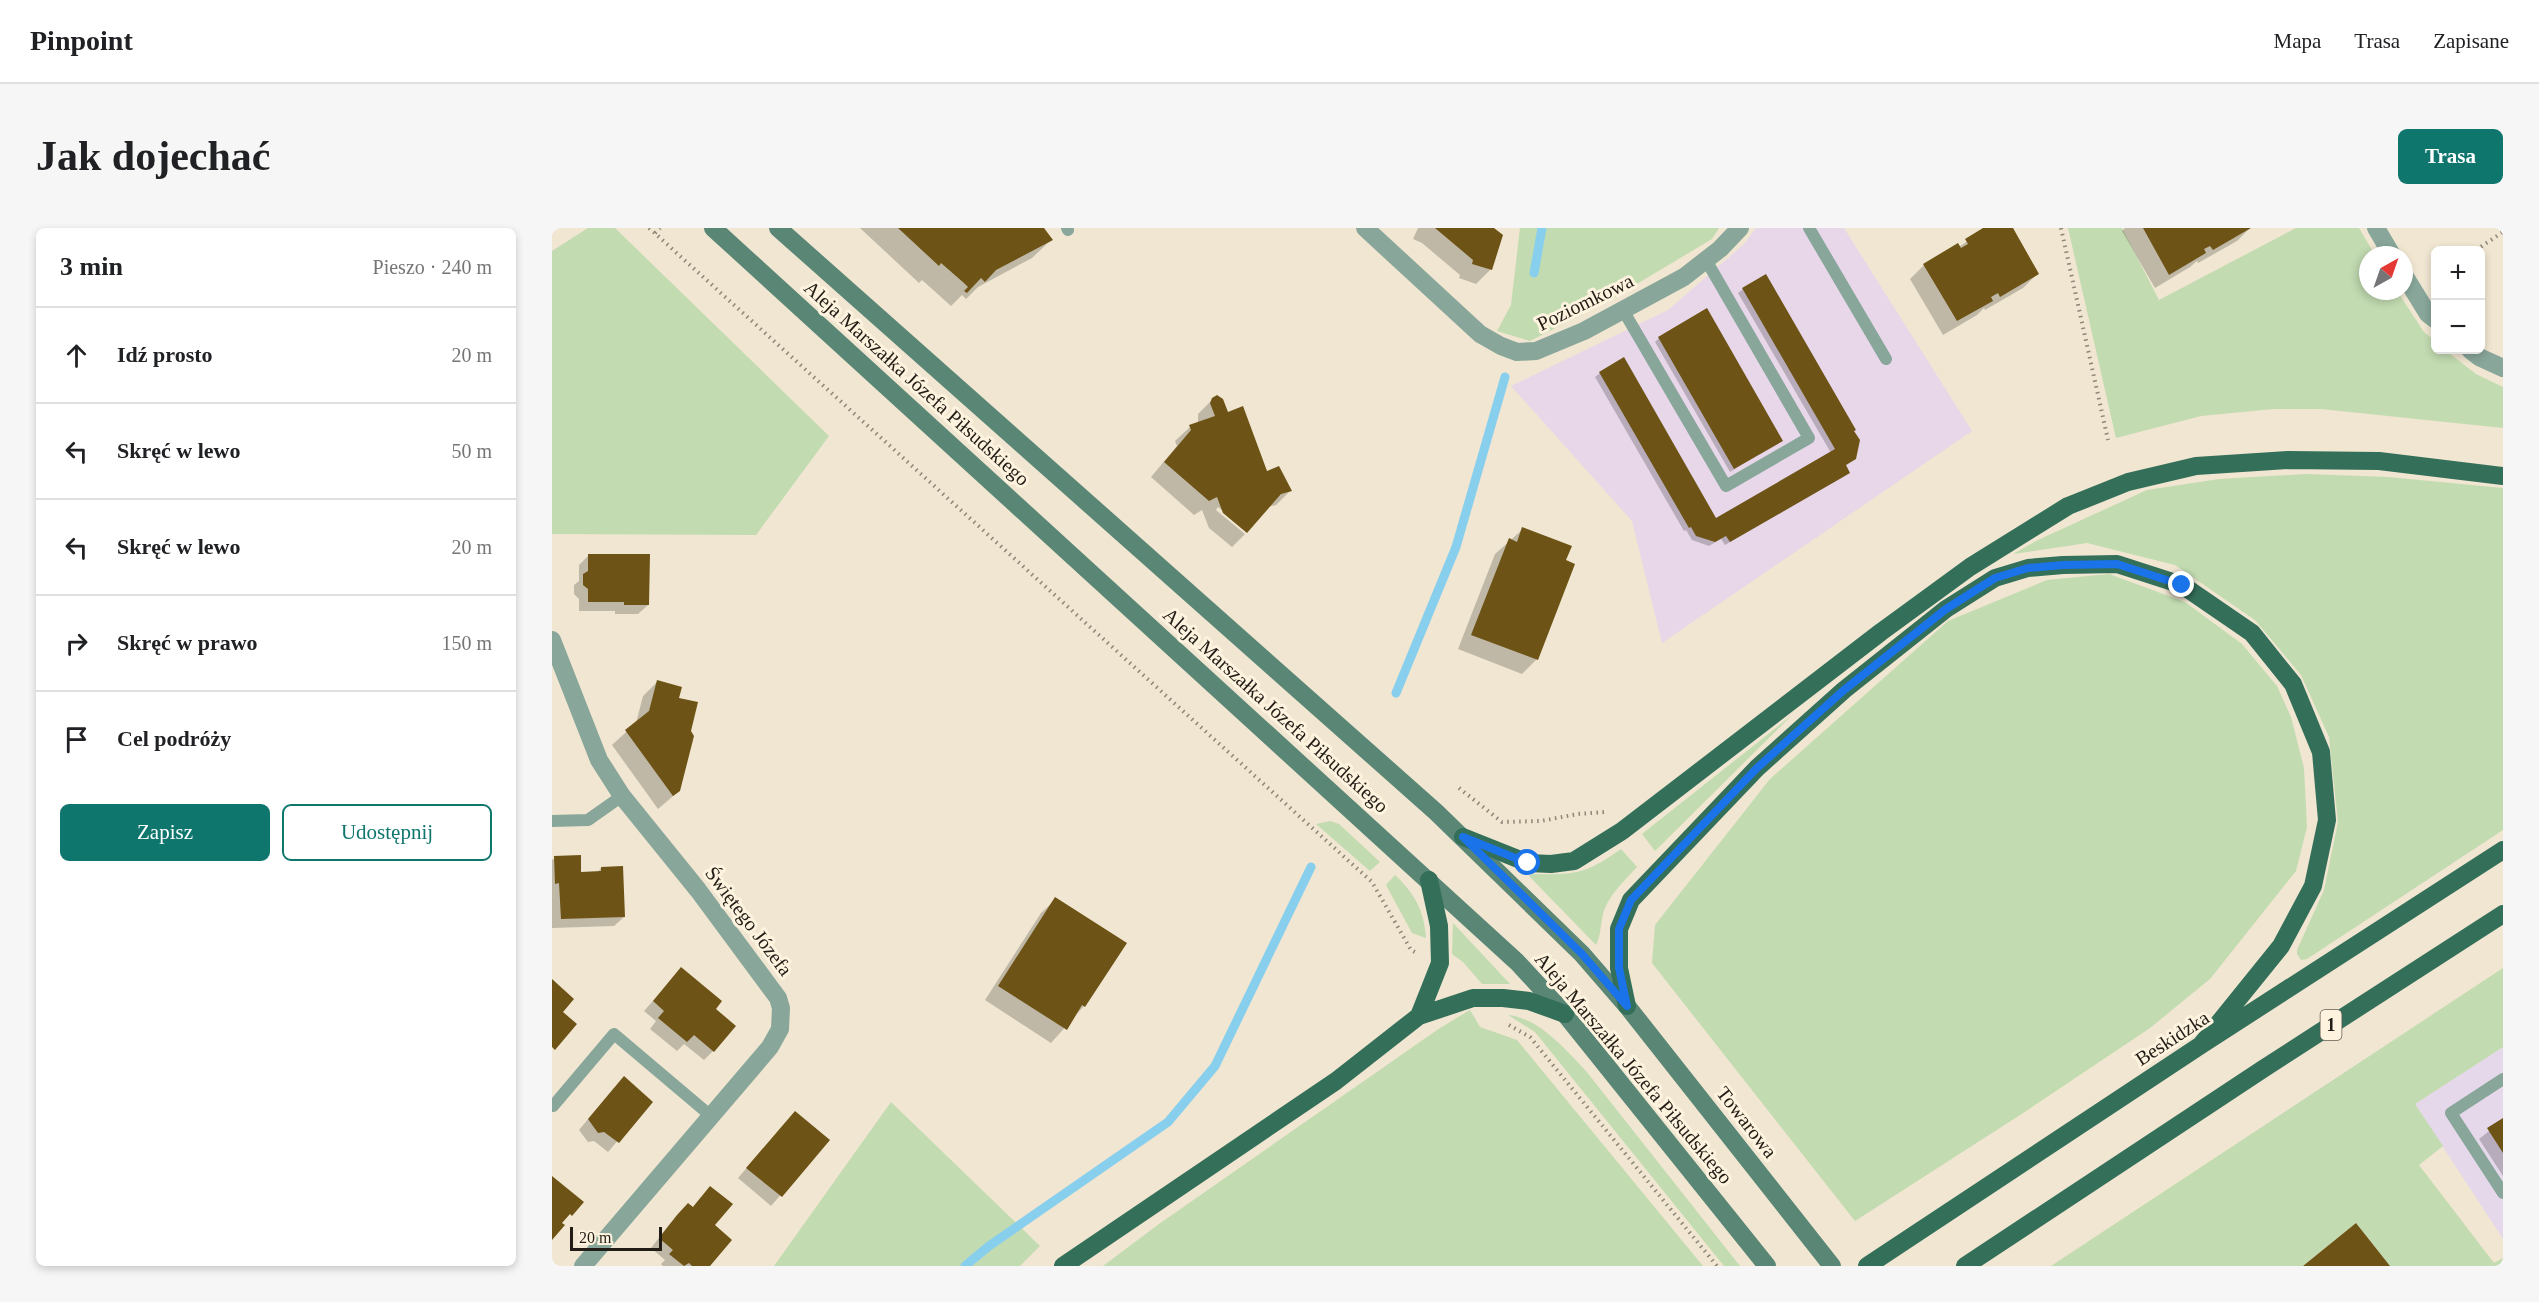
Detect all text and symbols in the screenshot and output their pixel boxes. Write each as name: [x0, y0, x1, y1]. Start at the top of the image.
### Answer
text: Pinpoint: [30, 25, 133, 56]
text: Mapa: [2273, 29, 2321, 53]
text: Trasa: [2354, 29, 2400, 53]
text: Zapisane: [2433, 29, 2509, 53]
button: Trasa: [2398, 129, 2503, 184]
text: Jak dojechać: [36, 133, 271, 179]
north arrow: [2359, 246, 2413, 300]
map controls: [2431, 246, 2485, 354]
button: +: [2431, 246, 2485, 300]
text: 3 min: [60, 252, 123, 281]
text: Pieszo · 240 m: [373, 256, 492, 278]
street label: Poziomkowa: [1533, 269, 1637, 335]
street label: Aleja Marszałka Józefa Piłsudskiego: [799, 276, 1034, 491]
button: −: [2431, 300, 2485, 354]
icon: ahead: [60, 339, 93, 372]
text: Idź prosto: [117, 342, 213, 367]
text: 20 m: [451, 344, 492, 366]
icon: left: [60, 435, 93, 468]
text: Skręć w lewo: [117, 438, 240, 463]
text: 50 m: [451, 440, 492, 462]
icon: left: [60, 531, 93, 564]
text: Skręć w lewo: [117, 534, 240, 559]
text: 20 m: [451, 536, 492, 558]
route end: [2168, 571, 2194, 597]
street label: Aleja Marszałka Józefa Piłsudskiego: [1158, 603, 1393, 818]
icon: right: [60, 627, 93, 660]
text: Skręć w prawo: [117, 630, 258, 655]
text: 150 m: [441, 632, 492, 654]
icon: arrive: [60, 723, 93, 756]
text: Cel podróży: [117, 726, 231, 751]
button: Zapisz: [60, 804, 270, 861]
button: Udostępnij: [282, 804, 492, 861]
route start: [1514, 849, 1540, 875]
street label: Świętego Józefa: [700, 862, 798, 980]
street label: Aleja Marszałka Józefa Piłsudskiego: [1530, 948, 1737, 1189]
street label: Beskidzka: [2131, 1006, 2213, 1070]
road number: 1: [2320, 1010, 2342, 1040]
street label: Towarowa: [1712, 1082, 1782, 1162]
scale bar: [570, 1224, 662, 1252]
text: 20 m: [579, 1229, 611, 1246]

